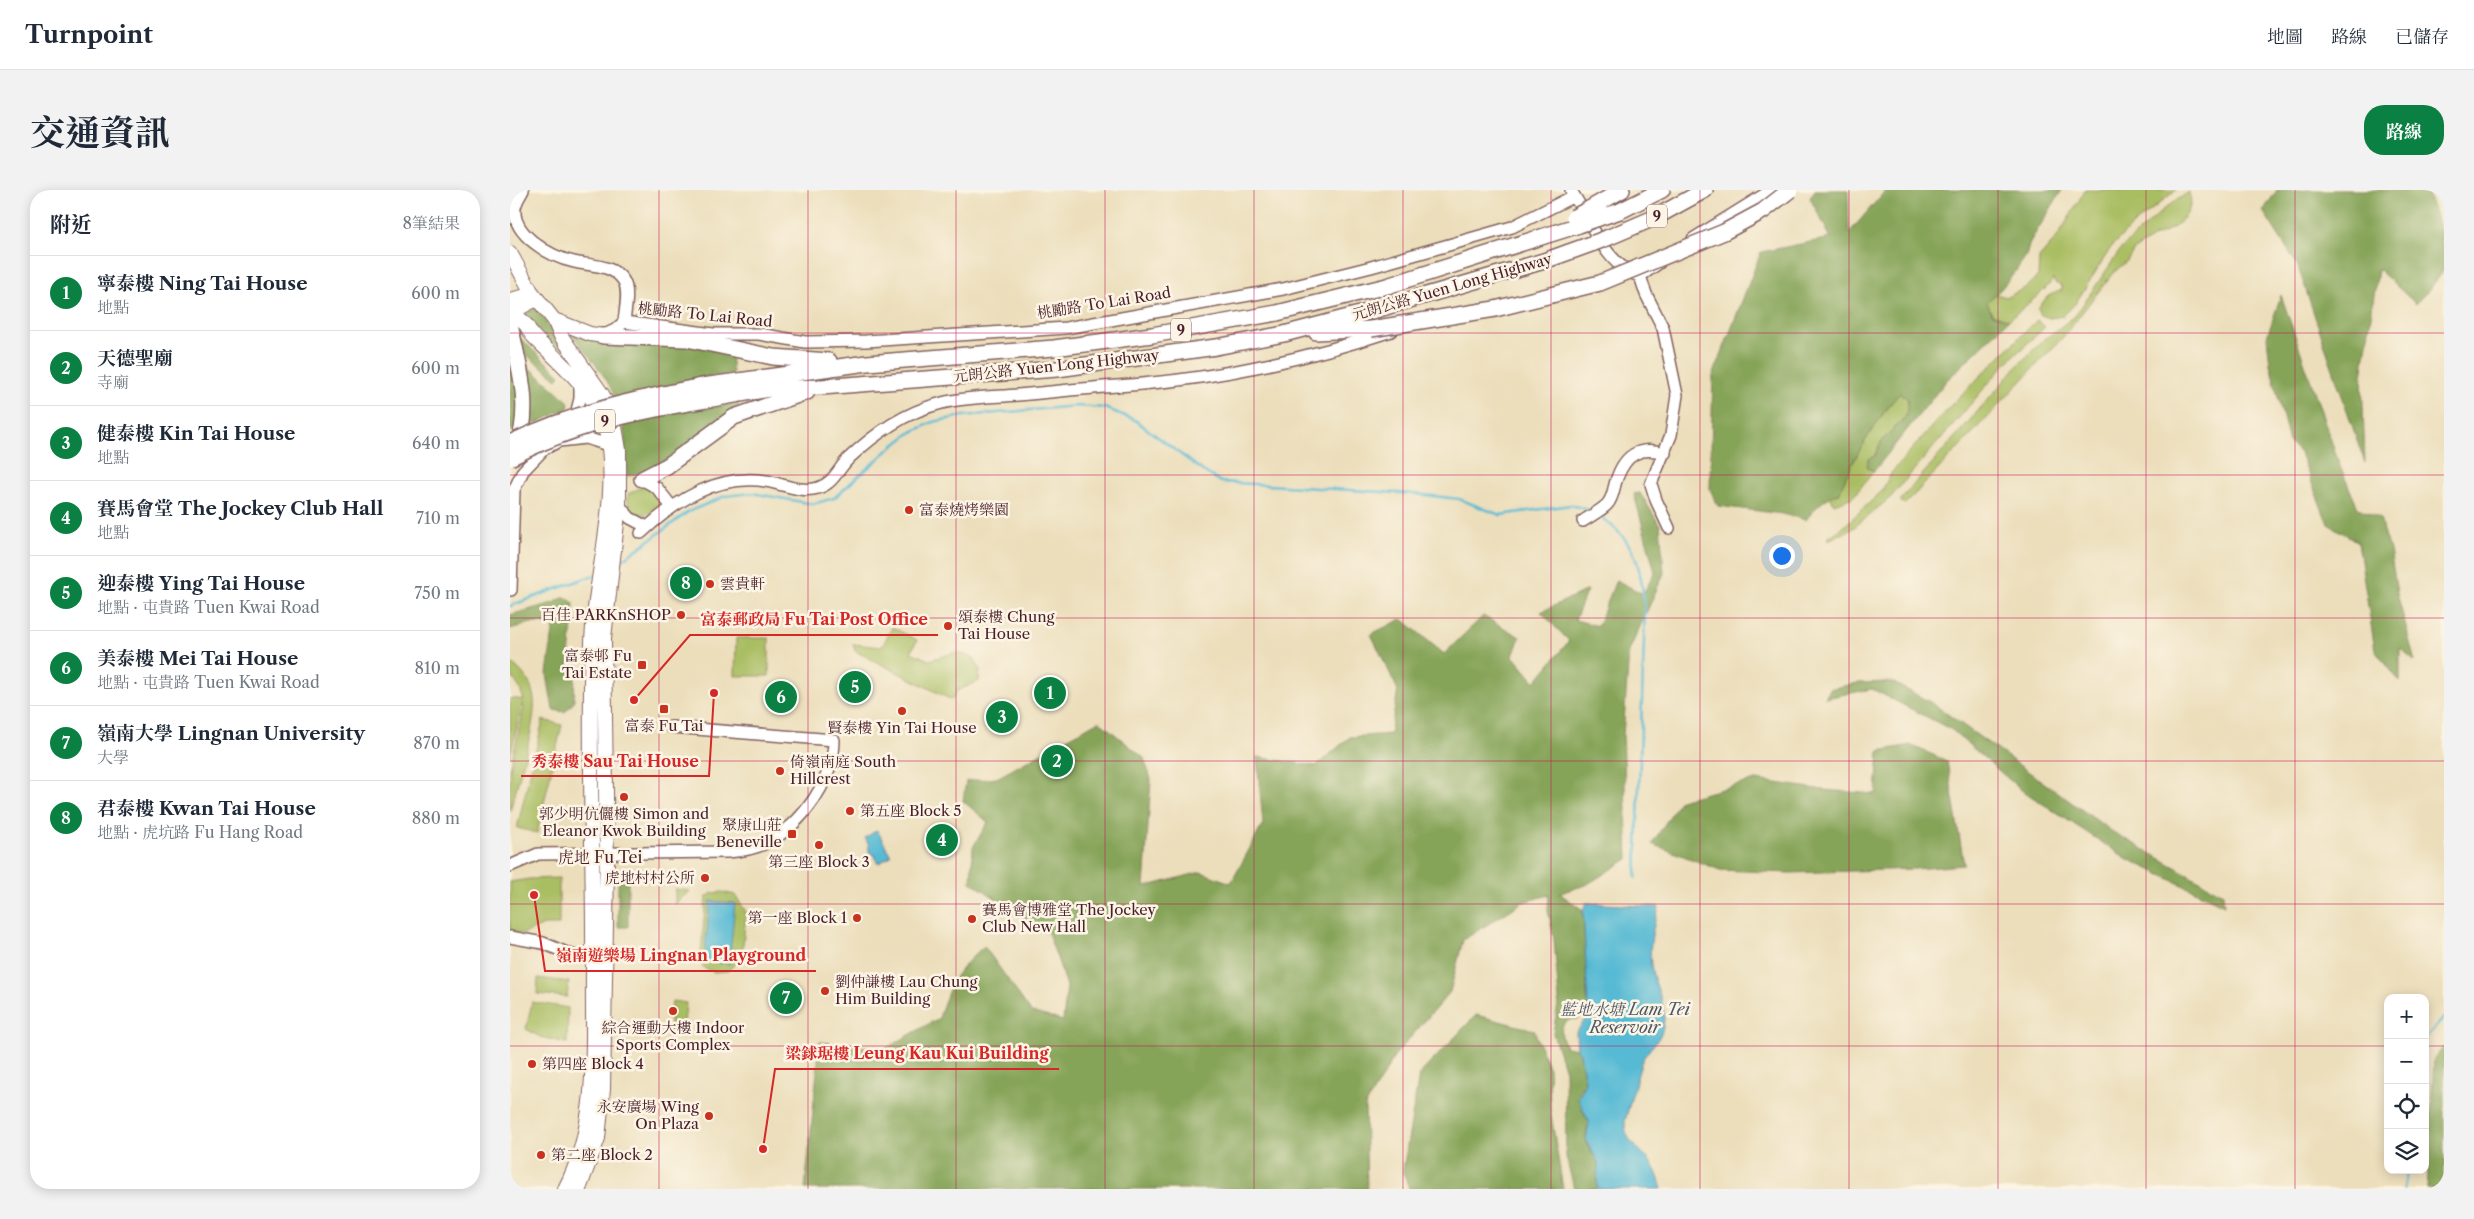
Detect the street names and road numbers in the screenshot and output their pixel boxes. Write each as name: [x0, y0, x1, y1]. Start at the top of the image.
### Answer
road number: 9: [1647, 205, 1667, 228]
street label: 元朗公路 Yuen Long Highway: [1350, 249, 1555, 324]
street label: 桃勵路 To Lai Road: [1036, 283, 1172, 322]
street label: 桃勵路 To Lai Road: [637, 298, 773, 331]
road number: 9: [1171, 318, 1191, 342]
street label: 元朗公路 Yuen Long Highway: [952, 345, 1161, 386]
road number: 9: [595, 410, 615, 432]

